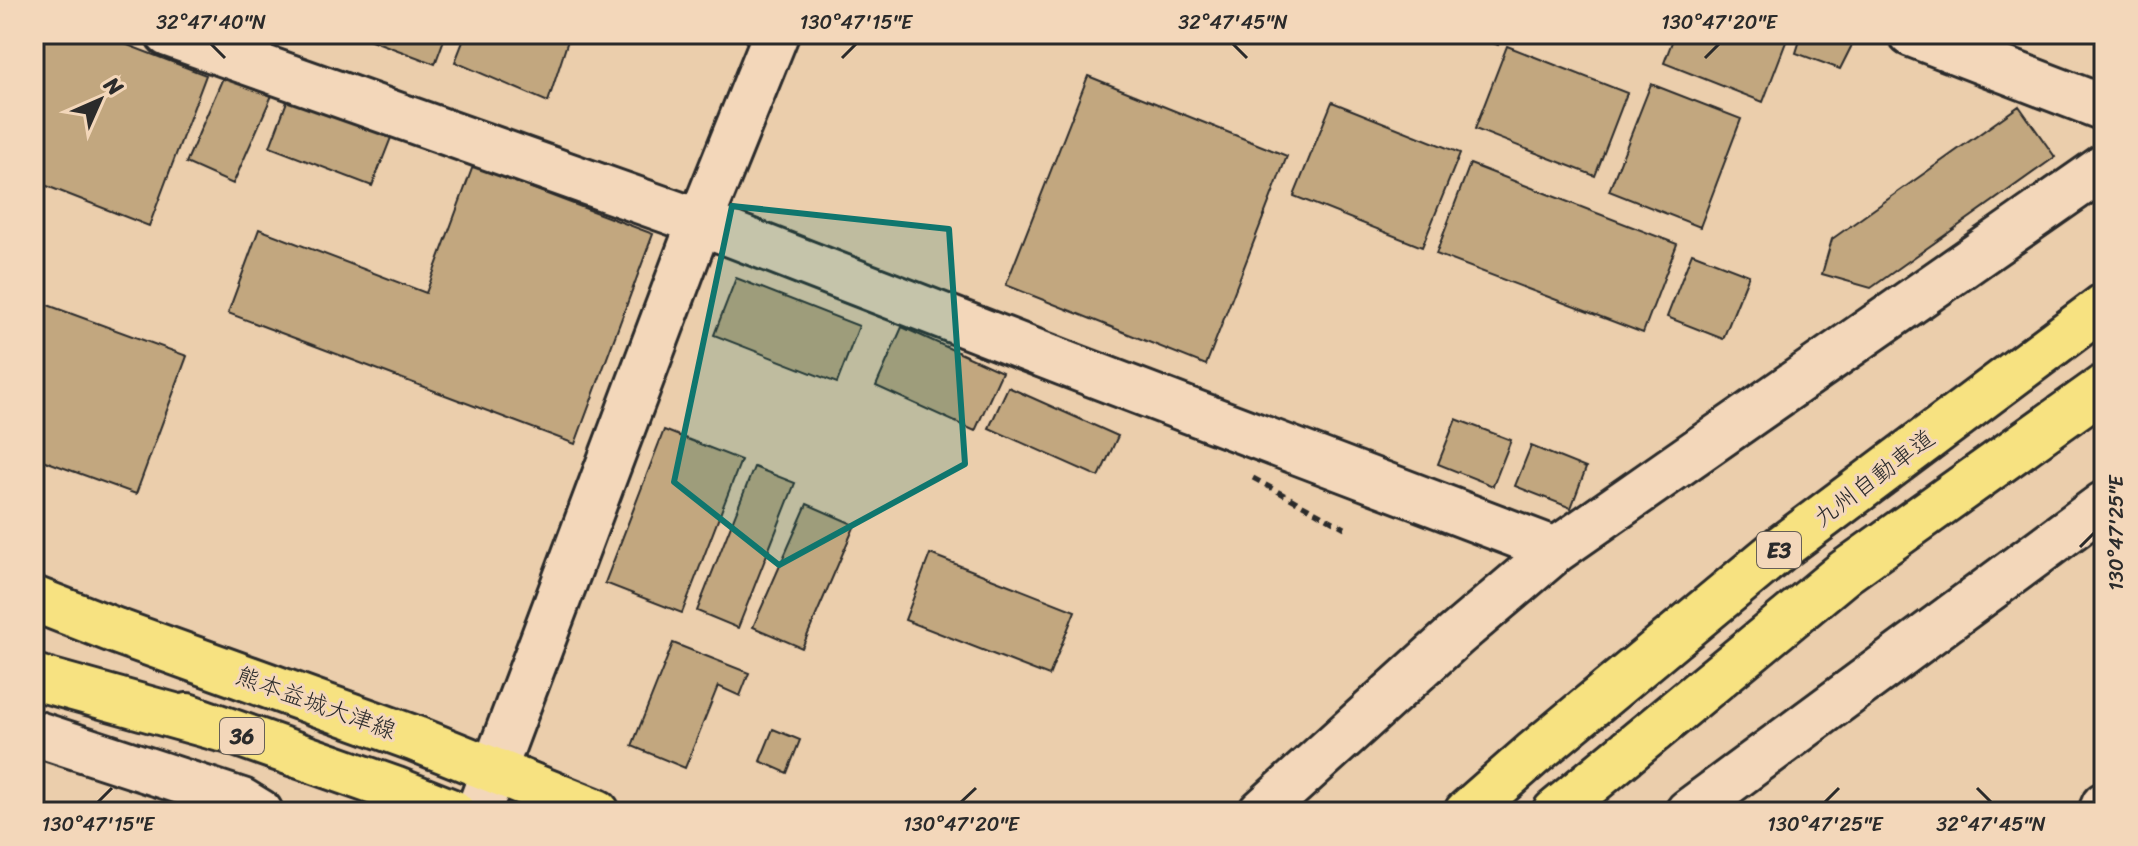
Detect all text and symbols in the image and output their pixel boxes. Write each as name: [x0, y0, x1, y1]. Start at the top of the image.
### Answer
text: 32°47'40"N: [156, 5, 266, 40]
text: 130°47'15"E: [800, 5, 914, 40]
text: 32°47'45"N: [1178, 5, 1288, 40]
text: 130°47'20"E: [1661, 5, 1779, 40]
north arrow: [60, 60, 140, 140]
text: N: [94, 66, 133, 106]
street label: 九州自動車道: [1804, 418, 1944, 538]
text: 130°47'25"E: [2099, 473, 2134, 591]
road number: E3: [1757, 532, 1801, 568]
street label: 熊本益城大津線: [230, 655, 402, 751]
road number: 36: [220, 718, 264, 754]
text: 130°47'15"E: [42, 807, 156, 842]
text: 130°47'20"E: [903, 807, 1021, 842]
text: 130°47'25"E: [1767, 807, 1885, 842]
text: 32°47'45"N: [1936, 807, 2046, 842]

